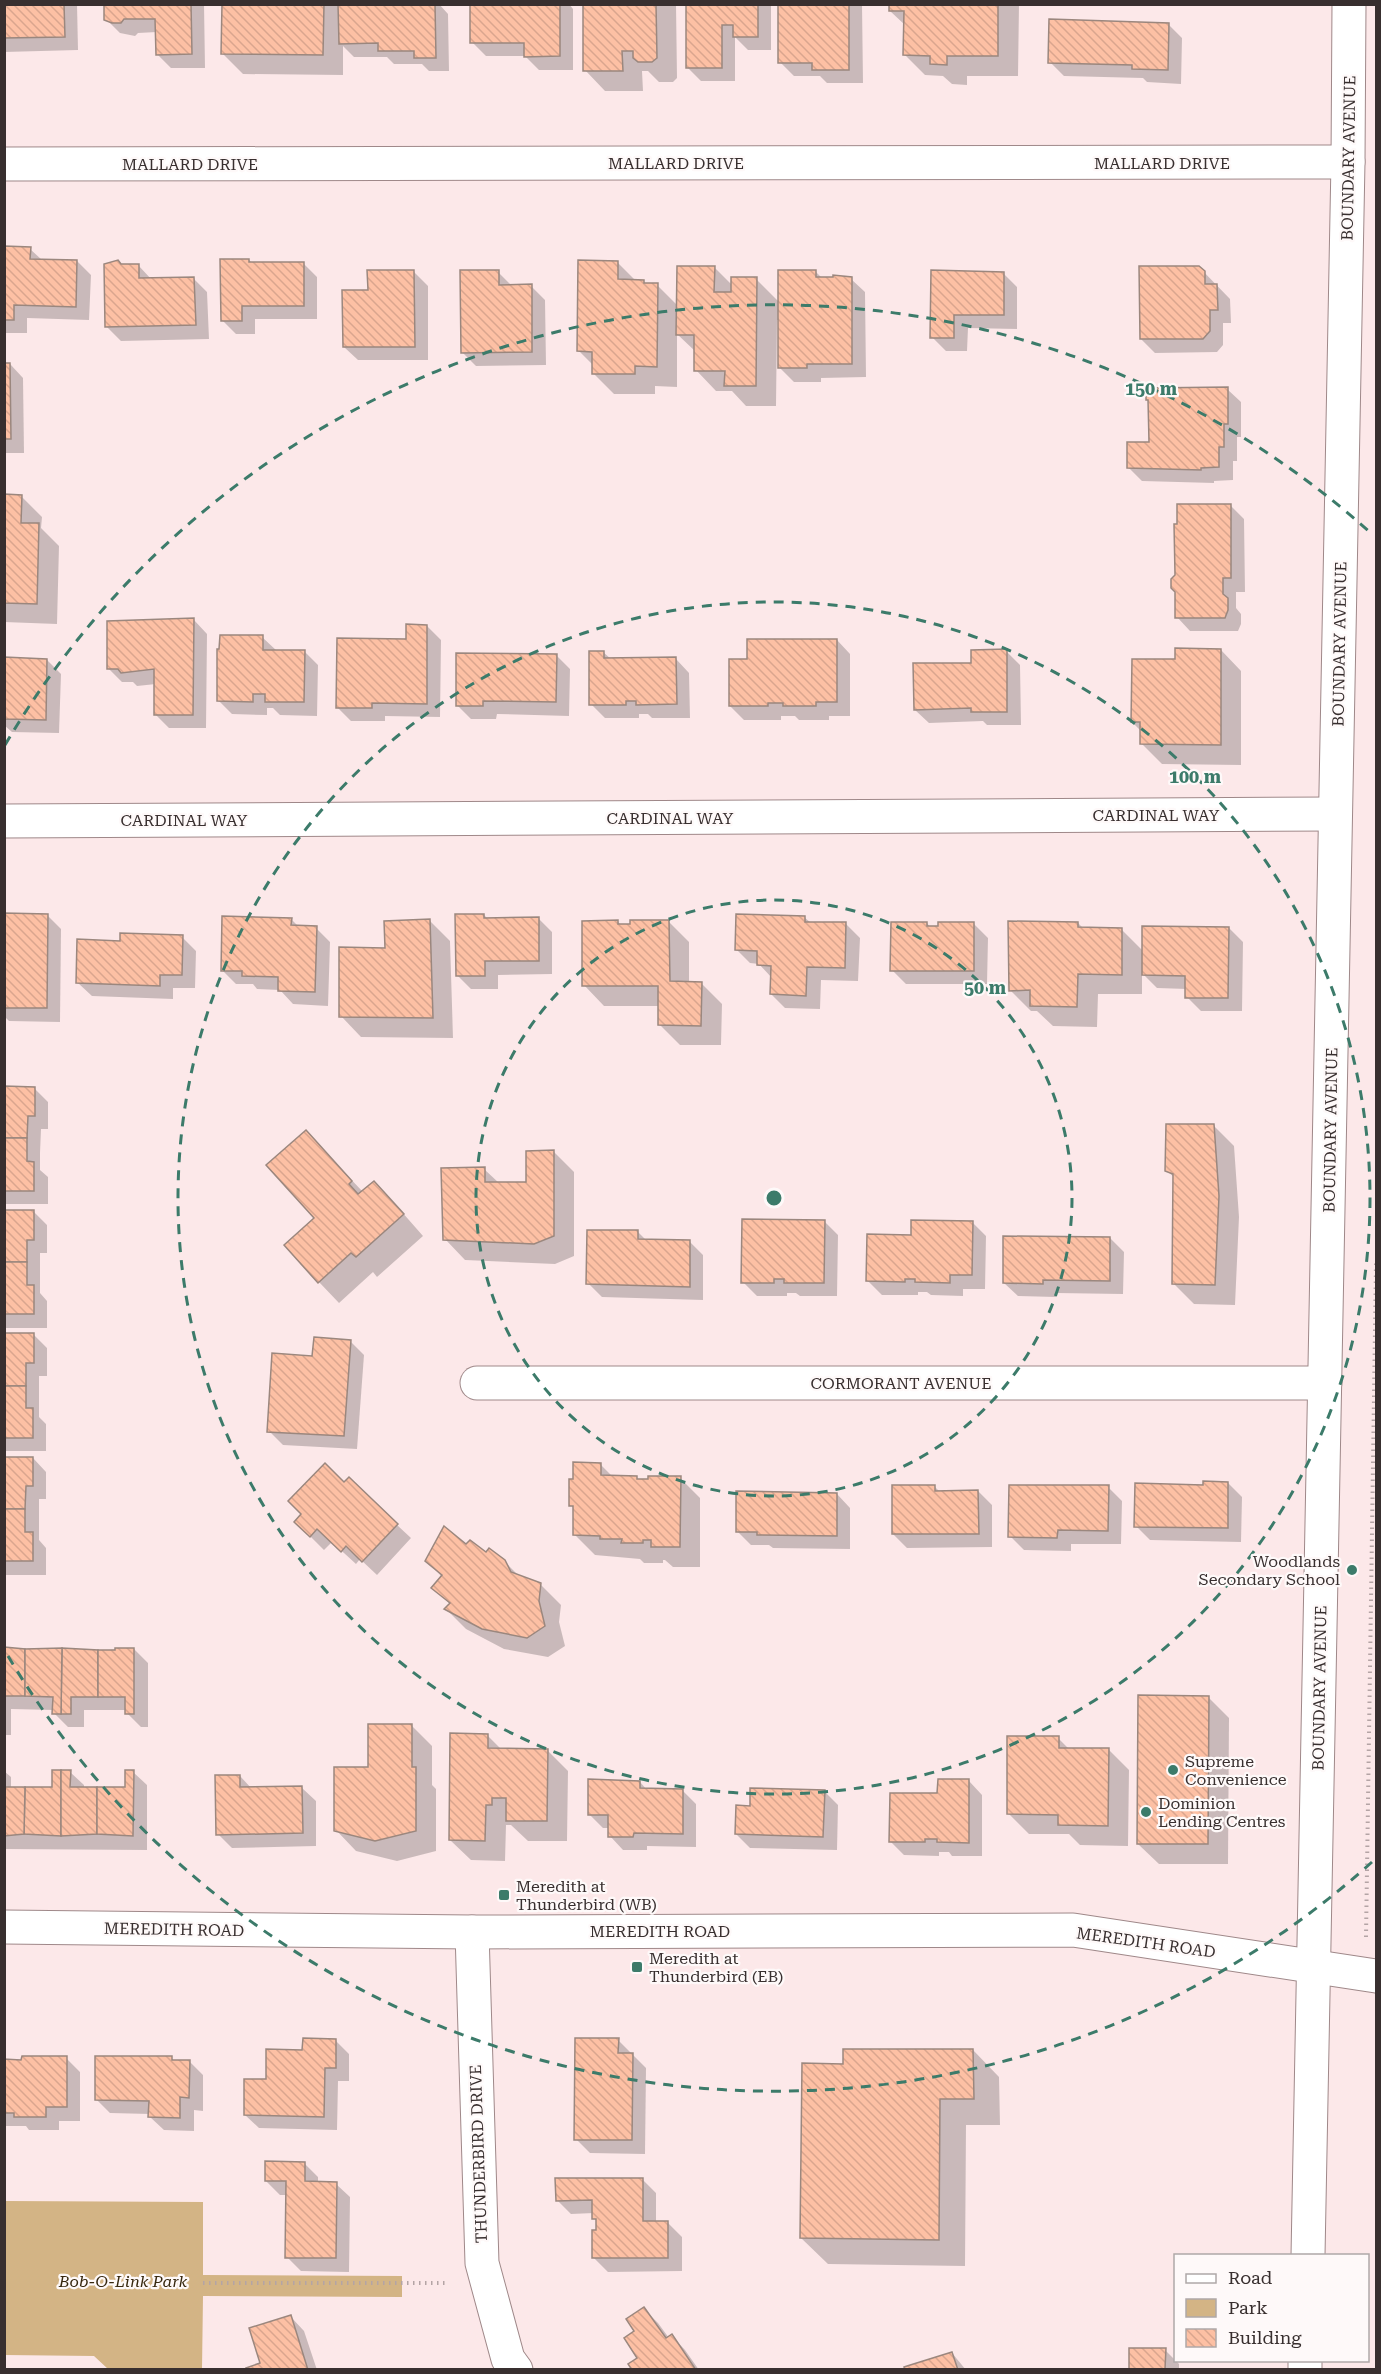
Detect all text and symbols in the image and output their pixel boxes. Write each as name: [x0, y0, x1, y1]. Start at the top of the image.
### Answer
street label: BOUNDARY AVENUE: [1338, 75, 1359, 241]
street label: MALLARD DRIVE: [608, 154, 744, 173]
street label: MALLARD DRIVE: [1094, 154, 1230, 173]
street label: MALLARD DRIVE: [122, 155, 258, 174]
text: 150 m: [1125, 378, 1178, 399]
street label: BOUNDARY AVENUE: [1329, 561, 1350, 727]
text: 100 m: [1169, 766, 1222, 787]
street label: CARDINAL WAY: [1093, 806, 1219, 825]
street label: CARDINAL WAY: [607, 809, 733, 828]
street label: CARDINAL WAY: [121, 811, 247, 830]
text: 50 m: [964, 977, 1007, 998]
street label: BOUNDARY AVENUE: [1320, 1047, 1341, 1213]
centre of rings: [764, 1188, 784, 1208]
street label: CORMORANT AVENUE: [811, 1374, 991, 1393]
place label: Woodlands Secondary School: [1198, 1552, 1340, 1589]
marker: Woodlands Secondary School: [1345, 1563, 1359, 1577]
street label: BOUNDARY AVENUE: [1309, 1605, 1330, 1771]
place label: Supreme Convenience: [1185, 1752, 1287, 1789]
marker: Supreme Convenience: [1166, 1763, 1180, 1777]
place label: Dominion Lending Centres: [1158, 1794, 1286, 1831]
marker: Dominion Lending Centres: [1139, 1805, 1153, 1819]
place label: Meredith at Thunderbird (WB): [516, 1877, 657, 1914]
marker: Meredith at Thunderbird (WB): [497, 1888, 511, 1902]
street label: MEREDITH ROAD: [104, 1919, 244, 1940]
street label: MEREDITH ROAD: [590, 1922, 730, 1941]
street label: MEREDITH ROAD: [1075, 1923, 1217, 1962]
place label: Meredith at Thunderbird (EB): [649, 1949, 783, 1986]
marker: Meredith at Thunderbird (EB): [630, 1960, 644, 1974]
street label: THUNDERBIRD DRIVE: [466, 2064, 491, 2244]
legend: [1174, 2254, 1369, 2362]
text: Road: [1228, 2267, 1273, 2288]
park label: Bob-O-Link Park: [58, 2272, 188, 2291]
text: Park: [1228, 2297, 1268, 2318]
text: Building: [1228, 2327, 1302, 2348]

